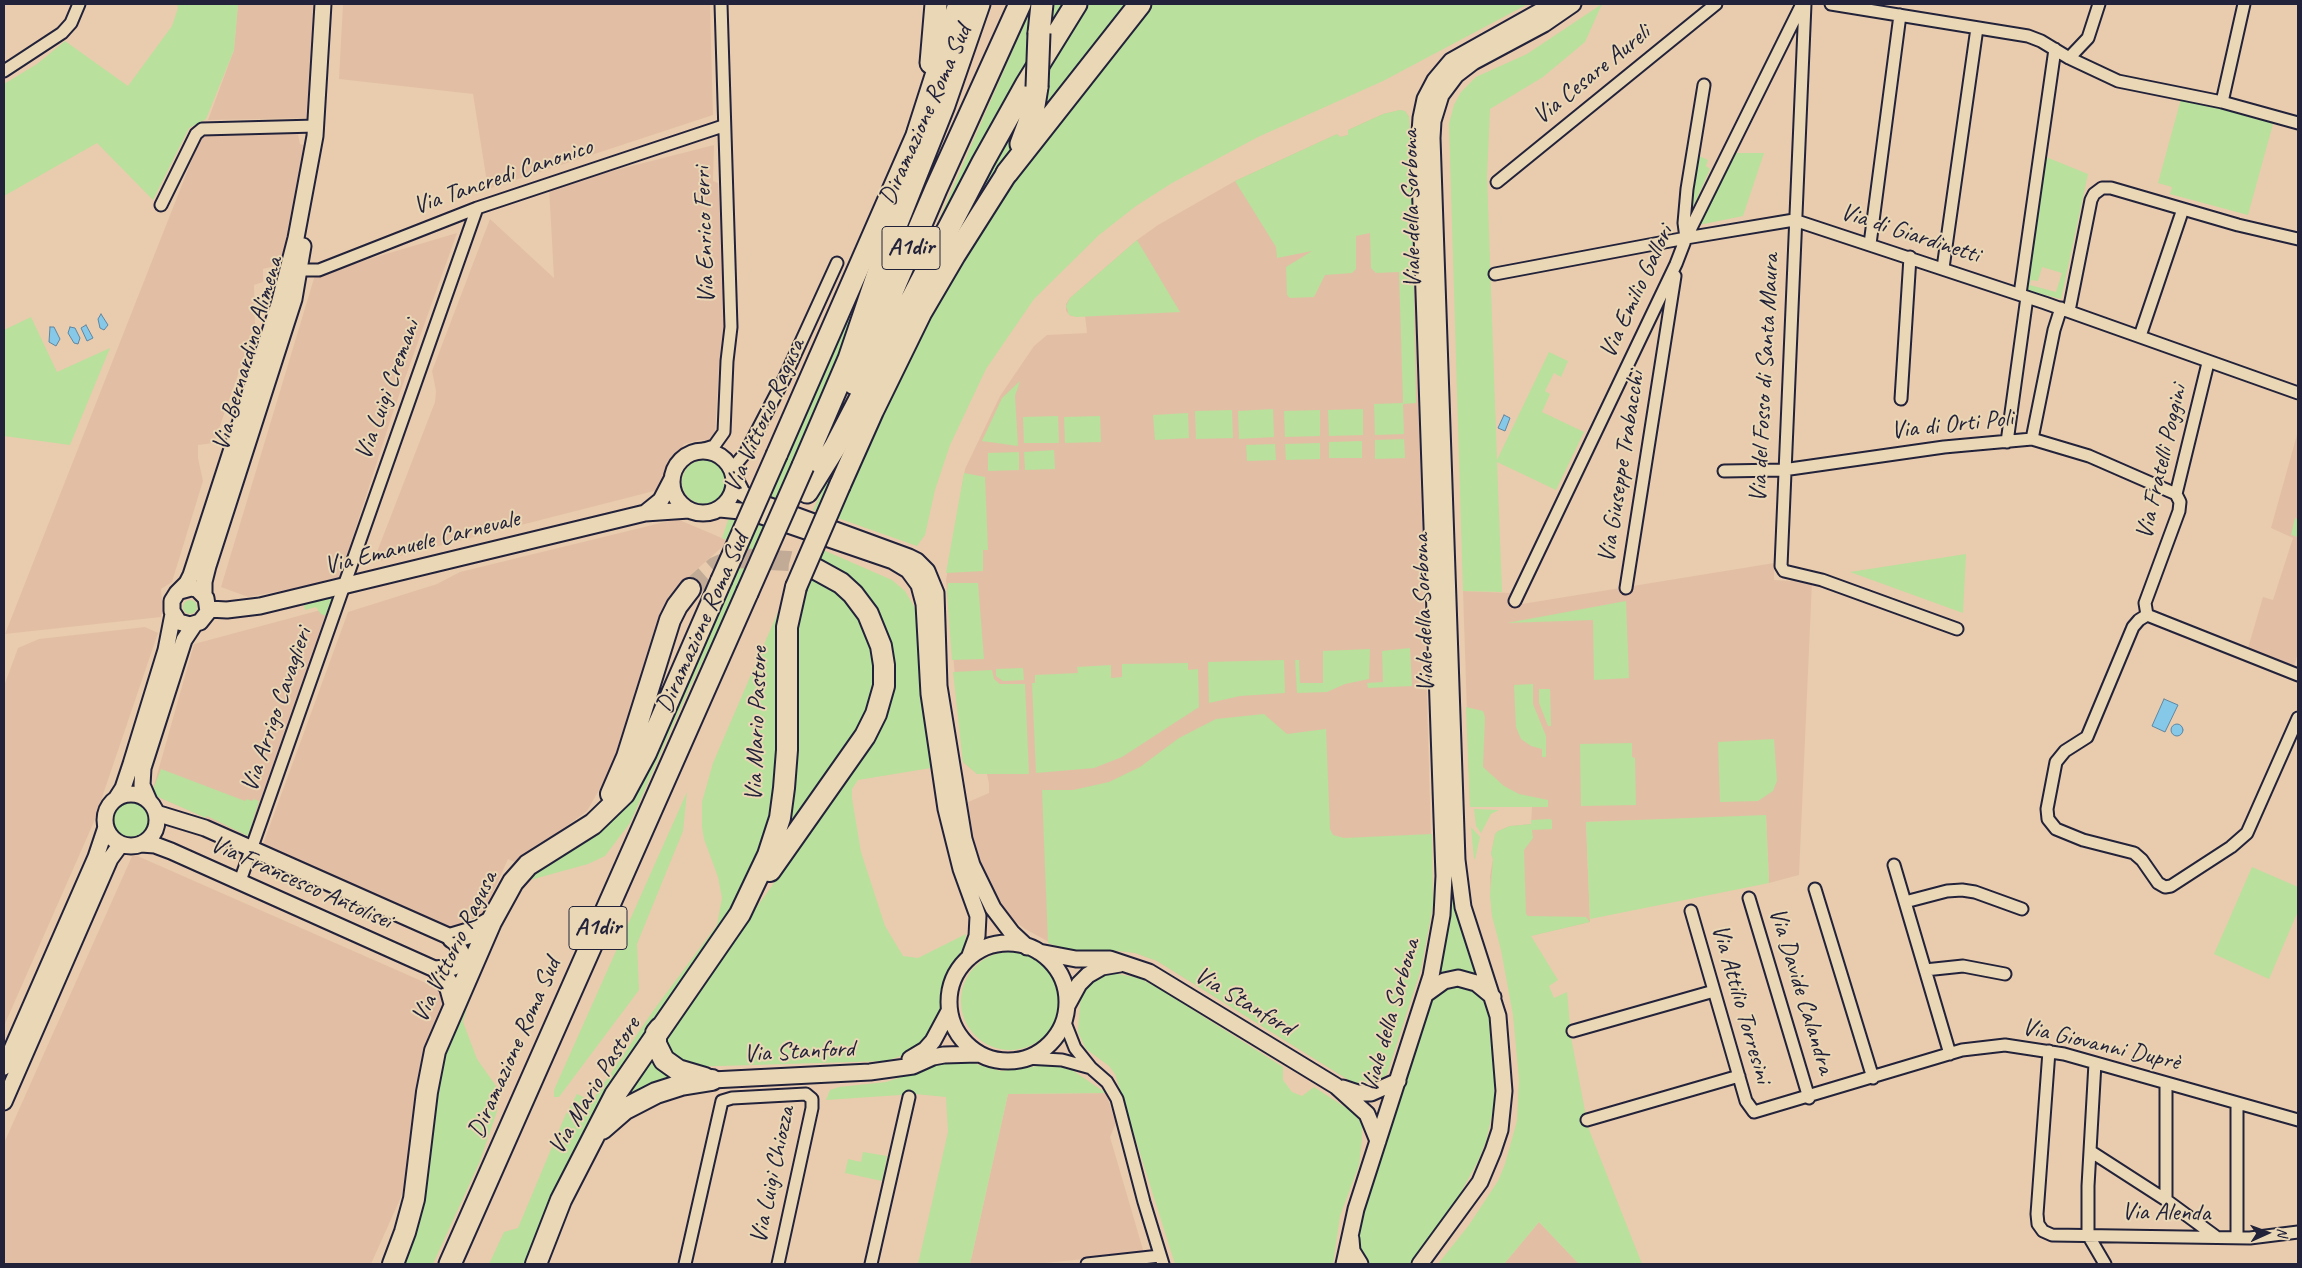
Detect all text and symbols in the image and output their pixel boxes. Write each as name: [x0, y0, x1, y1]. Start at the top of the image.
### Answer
street label: Via Cesare Aureli: [1527, 19, 1657, 131]
street label: Diramazione Roma Sud: [873, 20, 979, 210]
street label: Viale della Sorbona: [1396, 129, 1428, 289]
street label: Via Tancredi Canonico: [409, 132, 597, 222]
street label: Via Enrico Ferri: [688, 166, 722, 304]
street label: Via di Giardinetti: [1837, 197, 1983, 271]
street label: Via Emilio Gallori: [1593, 221, 1681, 363]
road number: A1dir: [882, 227, 940, 270]
street label: Via del Fosso di Santa Maura: [1743, 253, 1787, 503]
street label: Via Bernardino Alimena: [206, 254, 290, 454]
street label: Via Luigi Cremani: [349, 316, 427, 464]
street label: Via Vittorio Ragusa: [718, 335, 812, 497]
street label: Via Giuseppe Trabacchi: [1592, 369, 1652, 565]
street label: Via Fratelli Poggini: [2130, 382, 2194, 542]
street label: Via di Orti Poli: [1890, 404, 2014, 446]
street label: Via Emanuele Carnevale: [321, 504, 523, 582]
street label: Diramazione Roma Sud: [650, 528, 756, 718]
street label: Viale della Sorbona: [1406, 533, 1442, 693]
street label: Via Arrigo Cavaglieri: [235, 624, 319, 796]
street label: Via Mario Pastore: [739, 646, 775, 802]
street label: Via Francesco Antolisei: [206, 830, 396, 936]
street label: Via Vittorio Ragusa: [405, 866, 505, 1028]
street label: Via Davide Calandra: [1761, 904, 1841, 1078]
road number: A1dir: [569, 906, 627, 950]
street label: Via Attilio Torresini: [1704, 921, 1778, 1087]
street label: Viale della Sorbona: [1355, 936, 1427, 1096]
street label: Diramazione Roma Sud: [462, 953, 568, 1143]
street label: Via Stanford: [1189, 961, 1299, 1043]
street label: Via Mario Pastore: [542, 1012, 648, 1160]
street label: Via Giovanni Duprè: [2019, 1012, 2183, 1078]
street label: Via Stanford: [743, 1034, 855, 1070]
street label: Via Luigi Chiozza: [744, 1104, 802, 1246]
street label: Via Alenda: [2121, 1197, 2211, 1229]
north arrow: [2242, 1208, 2292, 1258]
text: N: [2274, 1228, 2291, 1237]

